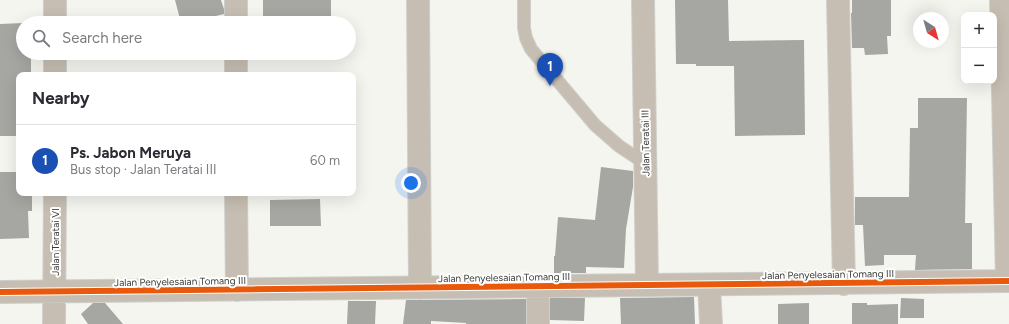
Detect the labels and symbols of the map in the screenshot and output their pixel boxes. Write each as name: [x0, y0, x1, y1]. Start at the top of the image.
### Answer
north arrow: [913, 12, 949, 48]
pin: 1: [537, 53, 563, 86]
street label: Jalan Teratai III: [638, 110, 653, 176]
your location: [401, 173, 421, 193]
street label: Jalan Teratai VI: [49, 208, 62, 276]
street label: Jalan Penyelesaian Tomang III: [762, 267, 894, 282]
street label: Jalan Penyelesaian Tomang III: [438, 270, 570, 285]
street label: Jalan Penyelesaian Tomang III: [114, 274, 246, 289]

